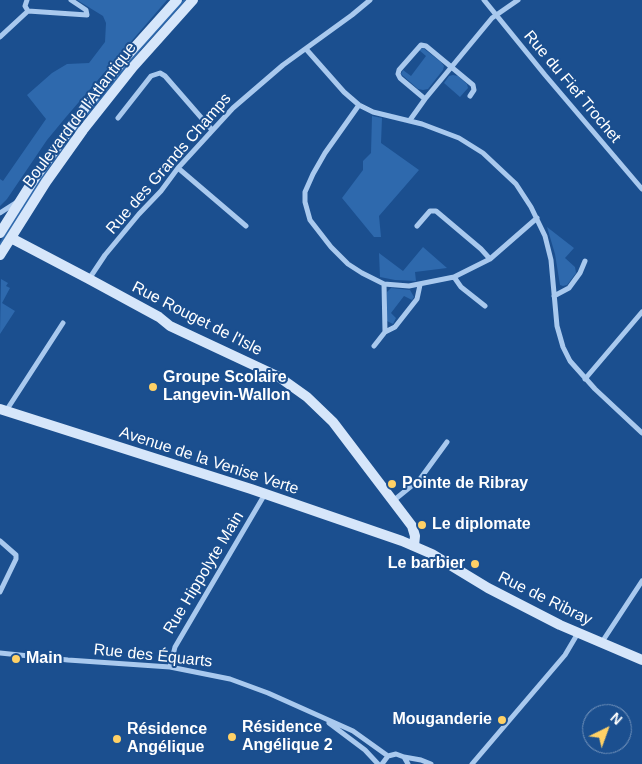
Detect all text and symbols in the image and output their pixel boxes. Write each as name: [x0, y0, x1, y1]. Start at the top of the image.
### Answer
street label: Rue du Fief Trochet: [519, 27, 625, 147]
street label: Boulevard de l'Atlantique: [19, 39, 141, 191]
street label: Rue des Grands Champs: [103, 90, 235, 238]
street label: Rue Rouget de l'Isle: [129, 278, 265, 360]
place label: Groupe Scolaire Langevin-Wallon: [163, 368, 290, 406]
marker: Groupe Scolaire Langevin-Wallon: [147, 381, 159, 393]
street label: Avenue de la Venise Verte: [117, 423, 301, 499]
place label: Pointe de Ribray: [402, 474, 528, 494]
marker: Pointe de Ribray: [386, 478, 398, 490]
street label: Rue Hippolyte Main: [160, 508, 248, 638]
place label: Le diplomate: [432, 515, 531, 535]
marker: Le diplomate: [416, 519, 428, 531]
place label: Le barbier: [388, 554, 465, 574]
marker: Le barbier: [469, 558, 481, 570]
street label: Rue de Ribray: [495, 568, 595, 630]
street label: Rue des Équarts: [93, 640, 213, 672]
place label: Main: [26, 649, 62, 669]
marker: Main: [10, 653, 22, 665]
north arrow: [582, 704, 632, 754]
text: N: [607, 709, 625, 728]
place label: Mouganderie: [392, 710, 492, 730]
marker: Mouganderie: [496, 714, 508, 726]
place label: Résidence Angélique 2: [242, 718, 333, 756]
place label: Résidence Angélique: [127, 720, 207, 758]
marker: Résidence Angélique 2: [226, 731, 238, 743]
marker: Résidence Angélique: [111, 733, 123, 745]

